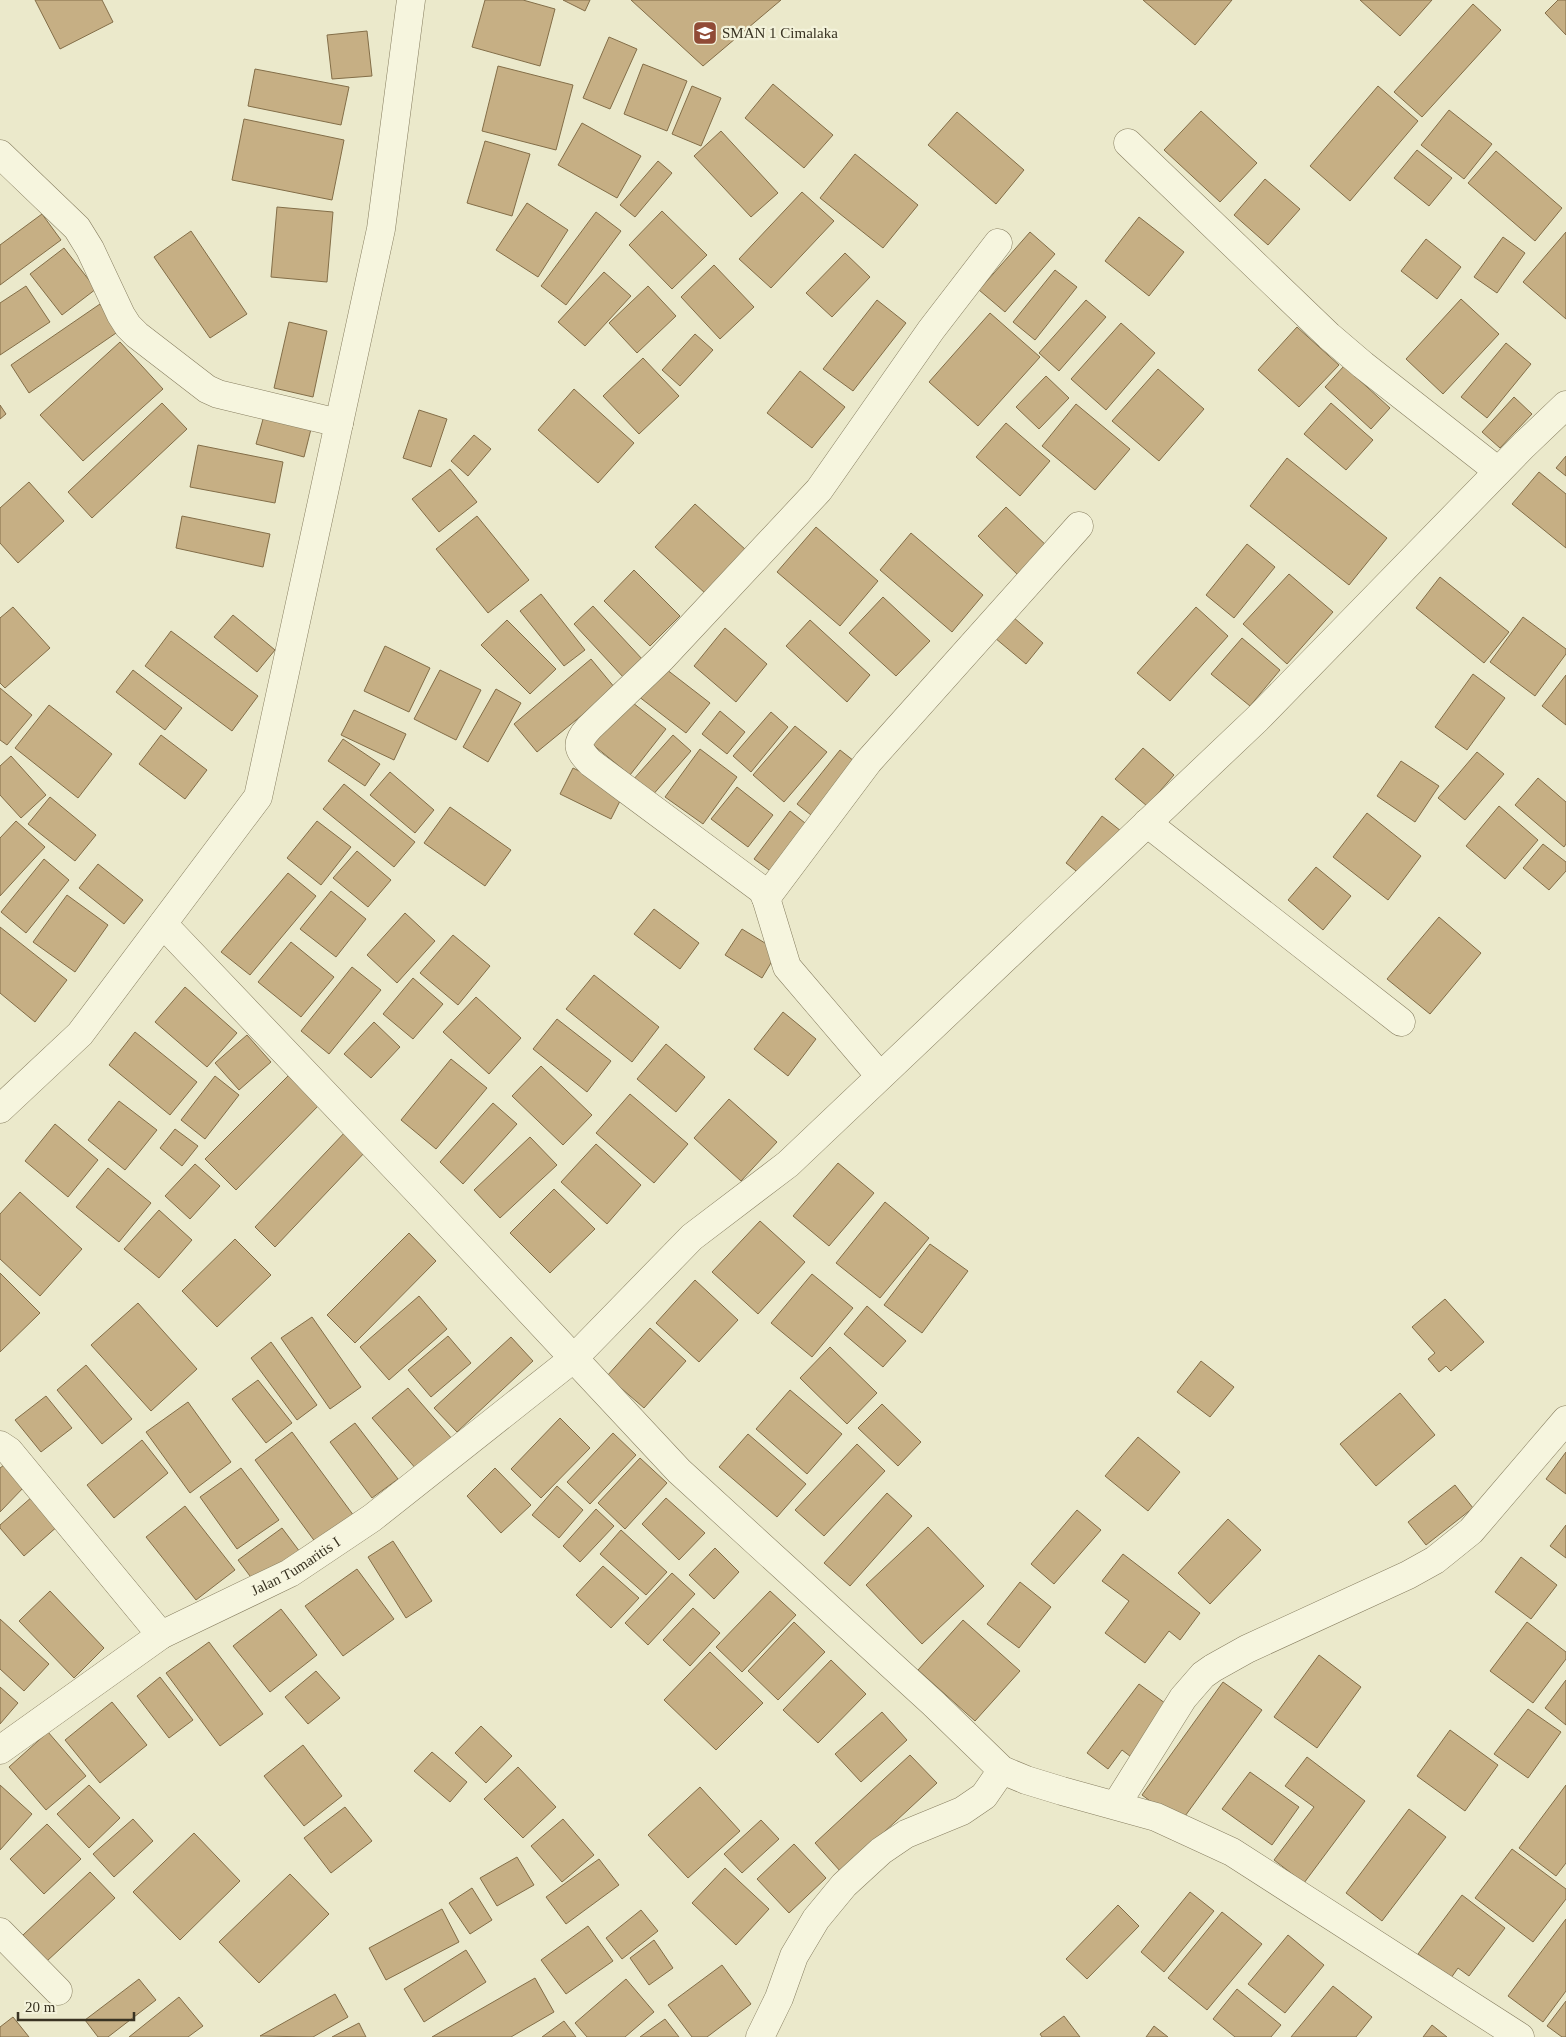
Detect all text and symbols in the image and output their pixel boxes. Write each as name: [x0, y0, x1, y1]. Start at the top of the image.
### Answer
school or university icon: SMAN 1 Cimalaka: [692, 20, 718, 46]
place label: SMAN 1 Cimalaka: [722, 25, 838, 41]
street label: Jalan Tumaritis I: [248, 1534, 343, 1599]
scale bar: [18, 1990, 134, 2022]
text: 20 m: [25, 1999, 56, 2015]

